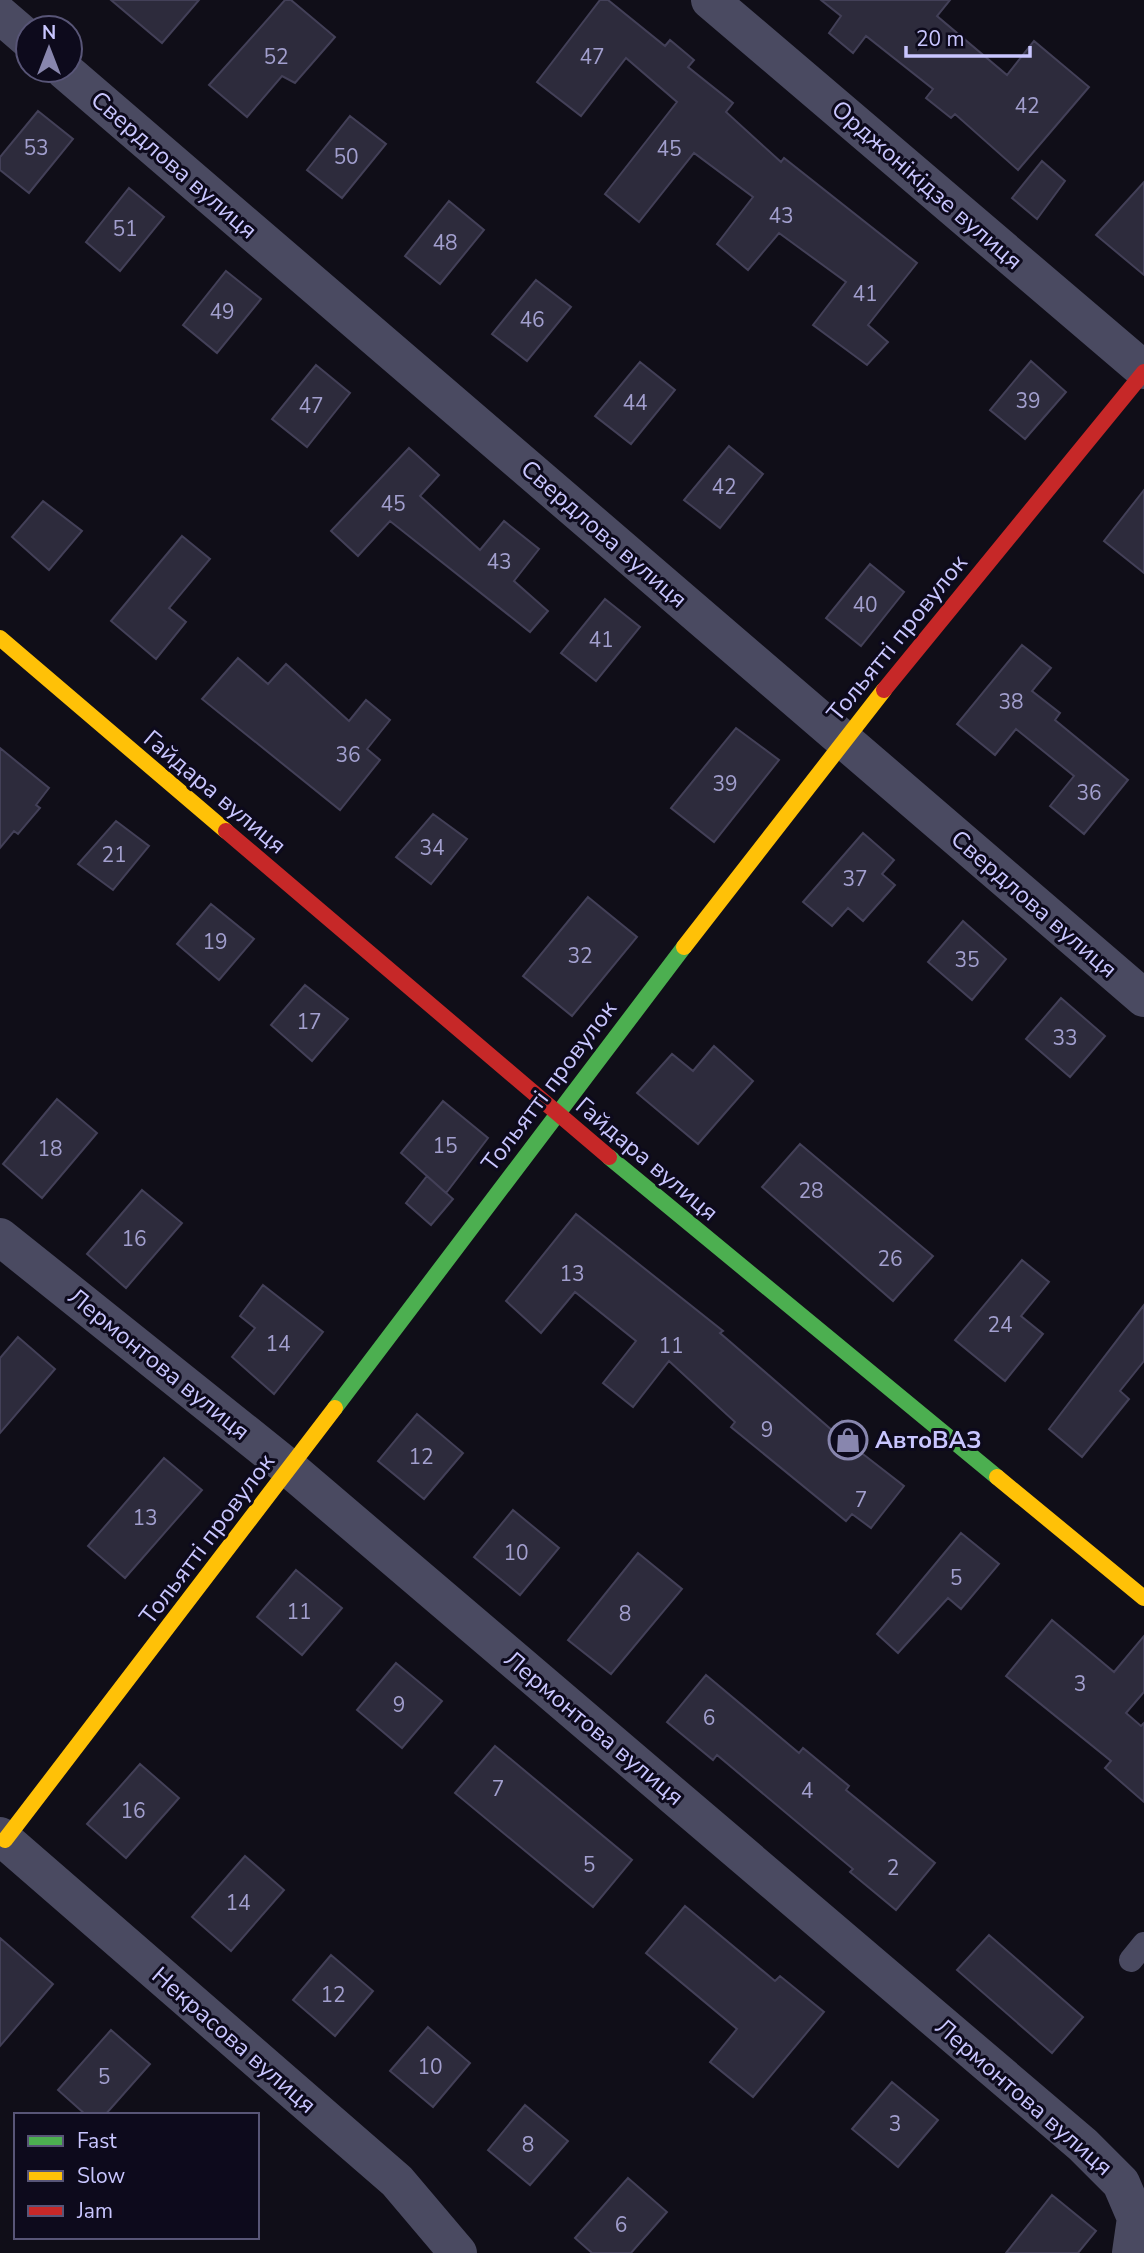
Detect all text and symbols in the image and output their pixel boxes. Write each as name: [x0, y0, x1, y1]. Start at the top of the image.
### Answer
north arrow: [14, 14, 84, 84]
scale bar: [906, 14, 1030, 58]
text: N: [42, 20, 56, 46]
text: 20 m: [916, 25, 965, 53]
house number: 52: [263, 43, 289, 71]
house number: 47: [579, 43, 605, 71]
street label: Свердлова вулиця: [84, 84, 264, 246]
house number: 42: [1014, 92, 1040, 120]
street label: Орджонікідзе вулиця: [825, 93, 1029, 277]
house number: 53: [23, 134, 49, 162]
house number: 45: [656, 135, 682, 163]
house number: 50: [333, 143, 359, 171]
house number: 43: [768, 202, 794, 230]
house number: 51: [112, 215, 138, 243]
house number: 48: [432, 229, 458, 257]
house number: 41: [852, 280, 878, 308]
house number: 49: [209, 298, 235, 326]
house number: 46: [519, 306, 545, 334]
house number: 39: [1015, 387, 1041, 415]
house number: 44: [622, 389, 648, 417]
house number: 47: [298, 392, 324, 420]
street label: Свердлова вулиця: [514, 453, 694, 615]
house number: 42: [711, 473, 737, 501]
house number: 45: [380, 490, 406, 518]
house number: 43: [486, 548, 512, 576]
street label: Тольятті провулок: [820, 548, 975, 728]
house number: 40: [852, 591, 878, 619]
house number: 41: [588, 626, 614, 654]
house number: 38: [998, 688, 1024, 716]
street label: Гайдара вулиця: [137, 723, 293, 861]
house number: 36: [335, 741, 361, 769]
house number: 39: [712, 770, 738, 798]
house number: 36: [1076, 779, 1102, 807]
street label: Свердлова вулиця: [944, 823, 1124, 985]
house number: 34: [419, 834, 445, 862]
house number: 21: [101, 841, 127, 869]
house number: 37: [842, 865, 868, 893]
house number: 19: [202, 928, 228, 956]
house number: 32: [567, 942, 593, 970]
house number: 35: [954, 946, 980, 974]
street label: Тольятті провулок: [474, 994, 624, 1178]
house number: 17: [296, 1008, 322, 1036]
house number: 33: [1052, 1024, 1078, 1052]
street label: Гайдара вулиця: [569, 1090, 725, 1228]
house number: 15: [432, 1132, 458, 1160]
house number: 18: [37, 1135, 63, 1163]
house number: 28: [798, 1177, 824, 1205]
house number: 16: [121, 1225, 147, 1253]
house number: 26: [877, 1245, 903, 1273]
house number: 13: [559, 1260, 585, 1288]
street label: Лермонтова вулиця: [61, 1281, 257, 1447]
house number: 24: [987, 1311, 1013, 1339]
house number: 14: [265, 1330, 291, 1358]
house number: 11: [658, 1332, 684, 1360]
house number: 9: [761, 1416, 773, 1444]
shop icon: АвтоВАЗ: [827, 1419, 869, 1461]
place label: АвтоВАЗ: [875, 1424, 981, 1456]
house number: 12: [408, 1443, 434, 1471]
street label: Тольятті провулок: [132, 1447, 282, 1631]
house number: 7: [855, 1486, 867, 1514]
house number: 13: [132, 1504, 158, 1532]
house number: 10: [503, 1539, 529, 1567]
house number: 5: [950, 1564, 962, 1592]
house number: 11: [286, 1598, 312, 1626]
house number: 8: [619, 1600, 631, 1628]
street label: Лермонтова вулиця: [498, 1643, 690, 1813]
house number: 3: [1074, 1670, 1086, 1698]
house number: 9: [393, 1691, 405, 1719]
house number: 6: [703, 1704, 715, 1732]
house number: 7: [492, 1775, 504, 1803]
house number: 4: [801, 1777, 813, 1805]
house number: 16: [120, 1797, 146, 1825]
house number: 5: [583, 1851, 595, 1879]
house number: 2: [887, 1854, 899, 1882]
house number: 14: [225, 1889, 251, 1917]
street label: Некрасова вулиця: [145, 1960, 323, 2120]
house number: 12: [320, 1981, 346, 2009]
street label: Лермонтова вулиця: [929, 2011, 1119, 2183]
house number: 10: [417, 2053, 443, 2081]
house number: 5: [98, 2063, 110, 2091]
house number: 3: [889, 2110, 901, 2138]
legend: [14, 2113, 259, 2239]
text: Fast: [77, 2127, 117, 2155]
house number: 8: [522, 2131, 534, 2159]
text: Slow: [77, 2162, 126, 2190]
text: Jam: [76, 2197, 113, 2225]
house number: 6: [615, 2211, 627, 2239]

